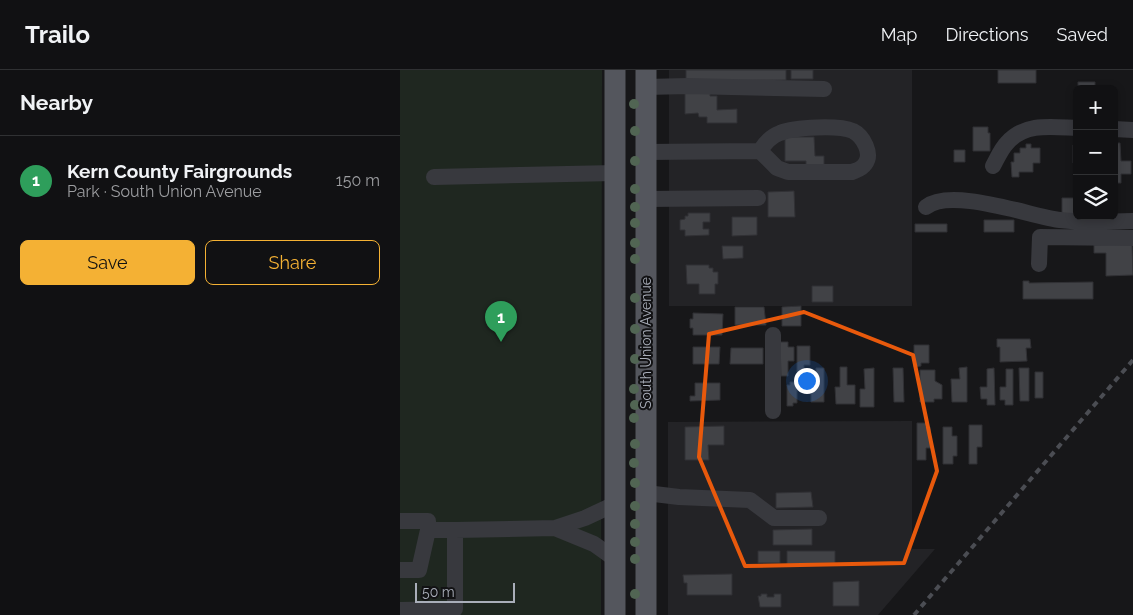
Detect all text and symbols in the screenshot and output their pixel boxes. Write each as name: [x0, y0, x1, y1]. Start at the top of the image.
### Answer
text: Trailo: [25, 20, 90, 49]
text: Map: [881, 24, 917, 45]
text: Directions: [945, 24, 1029, 45]
text: Saved: [1057, 24, 1108, 45]
map controls: [1073, 85, 1118, 220]
button: +: [1073, 85, 1118, 130]
text: Nearby: [20, 90, 93, 115]
button: −: [1073, 130, 1118, 175]
text: Kern County Fairgrounds: [67, 160, 292, 182]
text: 1: [32, 171, 40, 190]
text: 150 m: [336, 171, 380, 190]
button: layers: [1073, 175, 1118, 220]
text: Park · South Union Avenue: [67, 182, 262, 201]
button: Save: [20, 240, 195, 285]
button: Share: [205, 240, 380, 285]
street label: South Union Avenue: [638, 277, 654, 409]
pin: 1: [485, 301, 517, 342]
your location: [794, 368, 820, 394]
scale bar: [415, 580, 515, 603]
text: 50 m: [422, 584, 455, 600]

